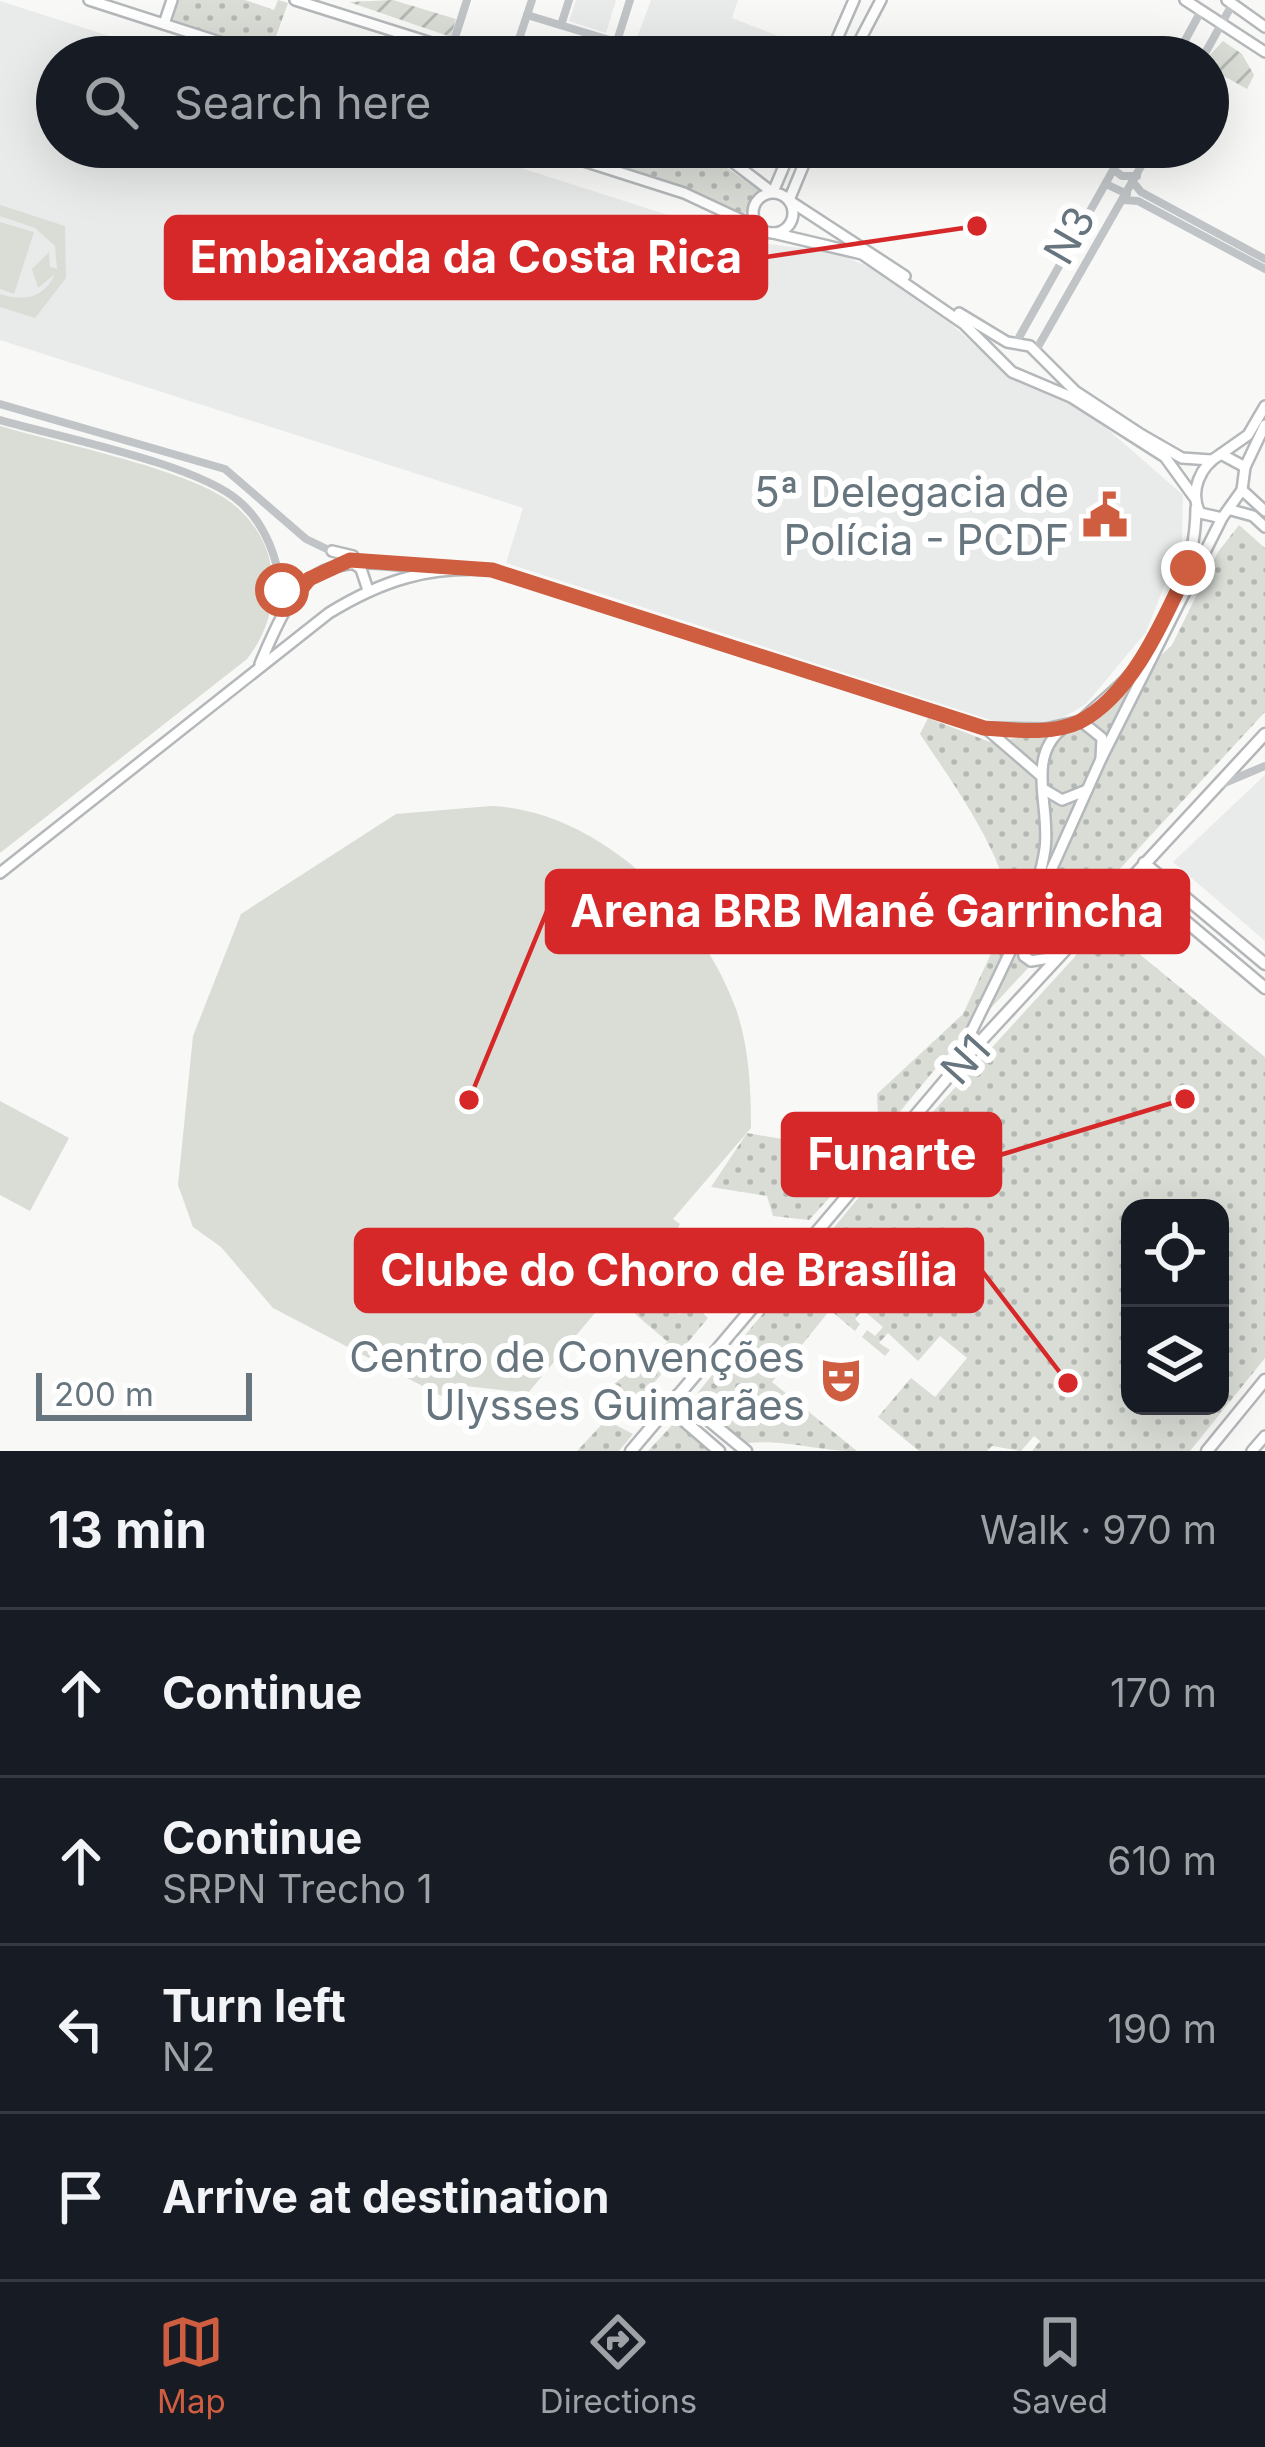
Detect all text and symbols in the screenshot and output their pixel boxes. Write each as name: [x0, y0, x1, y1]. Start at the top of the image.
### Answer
search box: [36, 36, 1229, 168]
icon: search: [78, 69, 144, 135]
text: Search here: [174, 75, 431, 130]
street label: N3: [1033, 197, 1105, 273]
callout: Embaixada da Costa Rica: [166, 217, 766, 298]
text: Embaixada da Costa Rica: [190, 229, 742, 284]
place label: 5ª Delegacia de Polícia - PCDF: [754, 466, 1069, 565]
public building icon: 5ª Delegacia de Polícia - PCDF: [1080, 490, 1130, 540]
route end: [1161, 541, 1215, 595]
route start: [255, 563, 309, 617]
callout: Arena BRB Mané Garrincha: [547, 871, 1188, 952]
text: Arena BRB Mané Garrincha: [570, 883, 1164, 938]
street label: N1: [930, 1024, 1000, 1094]
callout: Funarte: [783, 1114, 1000, 1195]
text: Funarte: [807, 1126, 977, 1181]
map controls: [1121, 1199, 1229, 1415]
button: locate: [1121, 1199, 1229, 1307]
callout: Clube do Choro de Brasília: [356, 1230, 982, 1311]
text: Clube do Choro de Brasília: [380, 1242, 958, 1297]
button: layers: [1121, 1307, 1229, 1415]
place label: Centro de Convenções Ulysses Guimarães: [349, 1331, 805, 1430]
theatre icon: Centro de Convenções Ulysses Guimarães: [816, 1355, 866, 1405]
scale bar: [36, 1367, 252, 1420]
text: 200 m: [54, 1374, 154, 1414]
text: 13 min: [48, 1499, 207, 1560]
text: Walk · 970 m: [980, 1506, 1217, 1553]
icon: ahead: [48, 1660, 114, 1726]
text: Continue: [162, 1665, 362, 1720]
text: 170 m: [1110, 1669, 1217, 1716]
text: Continue: [162, 1810, 362, 1865]
icon: ahead: [48, 1828, 114, 1894]
text: 610 m: [1107, 1837, 1217, 1884]
text: SRPN Trecho 1: [162, 1865, 433, 1912]
text: Turn left: [162, 1978, 346, 2033]
icon: left: [48, 1996, 114, 2062]
text: 190 m: [1107, 2005, 1217, 2052]
text: N2: [162, 2033, 215, 2080]
icon: arrive: [48, 2164, 114, 2230]
text: Arrive at destination: [162, 2169, 609, 2224]
tab: Map: [157, 2309, 226, 2421]
tab: Directions: [540, 2309, 697, 2421]
tab: Saved: [1011, 2309, 1108, 2421]

